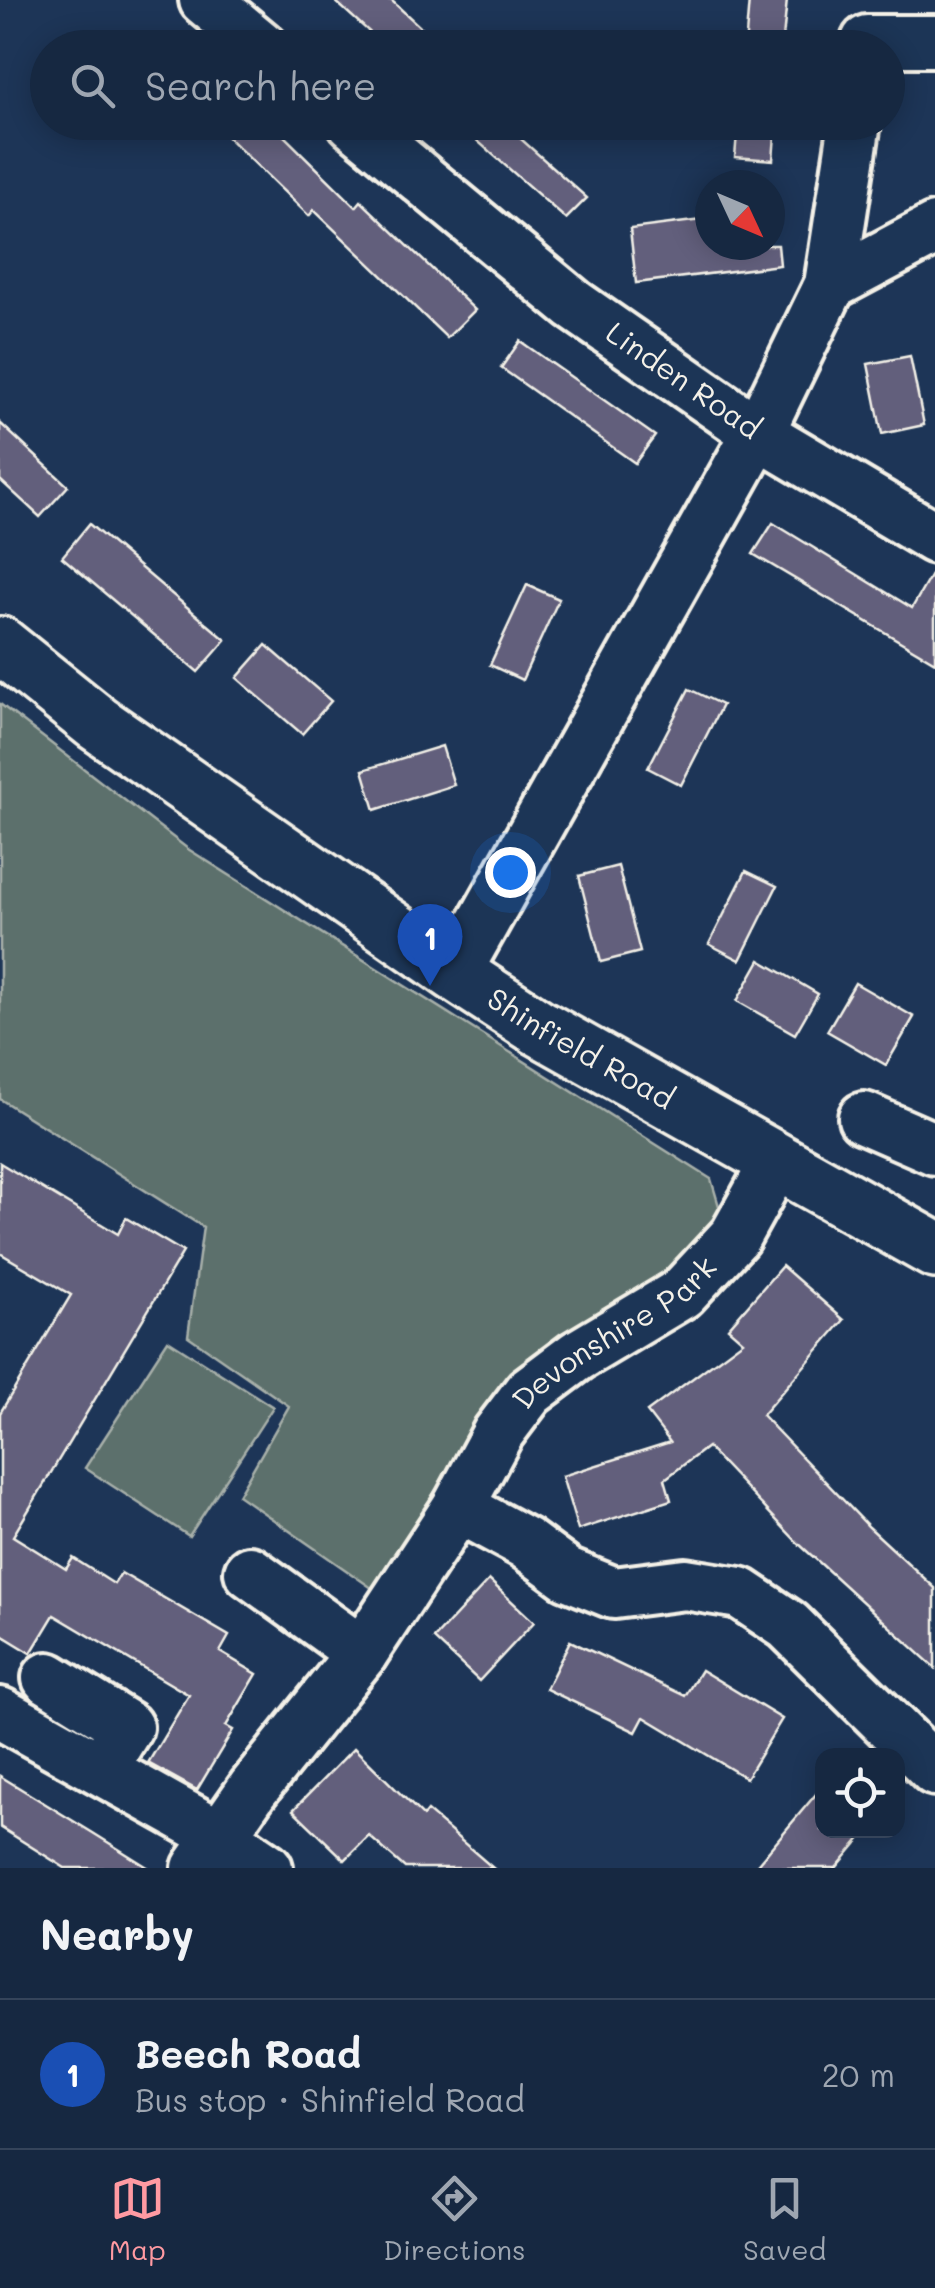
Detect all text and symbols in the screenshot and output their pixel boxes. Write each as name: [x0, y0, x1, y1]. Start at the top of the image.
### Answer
search box: [30, 30, 905, 140]
icon: search: [65, 58, 120, 113]
text: Search here: [145, 60, 376, 110]
north arrow: [695, 170, 785, 260]
street label: Linden Road: [599, 311, 770, 447]
your location: [485, 847, 536, 898]
pin: 1: [398, 904, 462, 986]
street label: Shinfield Road: [480, 977, 682, 1118]
street label: Devonshire Park: [501, 1247, 724, 1416]
map controls: [815, 1748, 905, 1838]
button: locate: [815, 1748, 905, 1838]
text: Nearby: [40, 1906, 194, 1961]
text: Beech Road: [135, 2028, 361, 2078]
text: 1: [65, 2053, 80, 2095]
text: 20 m: [822, 2053, 895, 2095]
text: Bus stop · Shinfield Road: [135, 2078, 525, 2120]
tab: Map: [109, 2171, 166, 2267]
tab: Directions: [383, 2171, 526, 2267]
tab: Saved: [743, 2171, 826, 2267]

